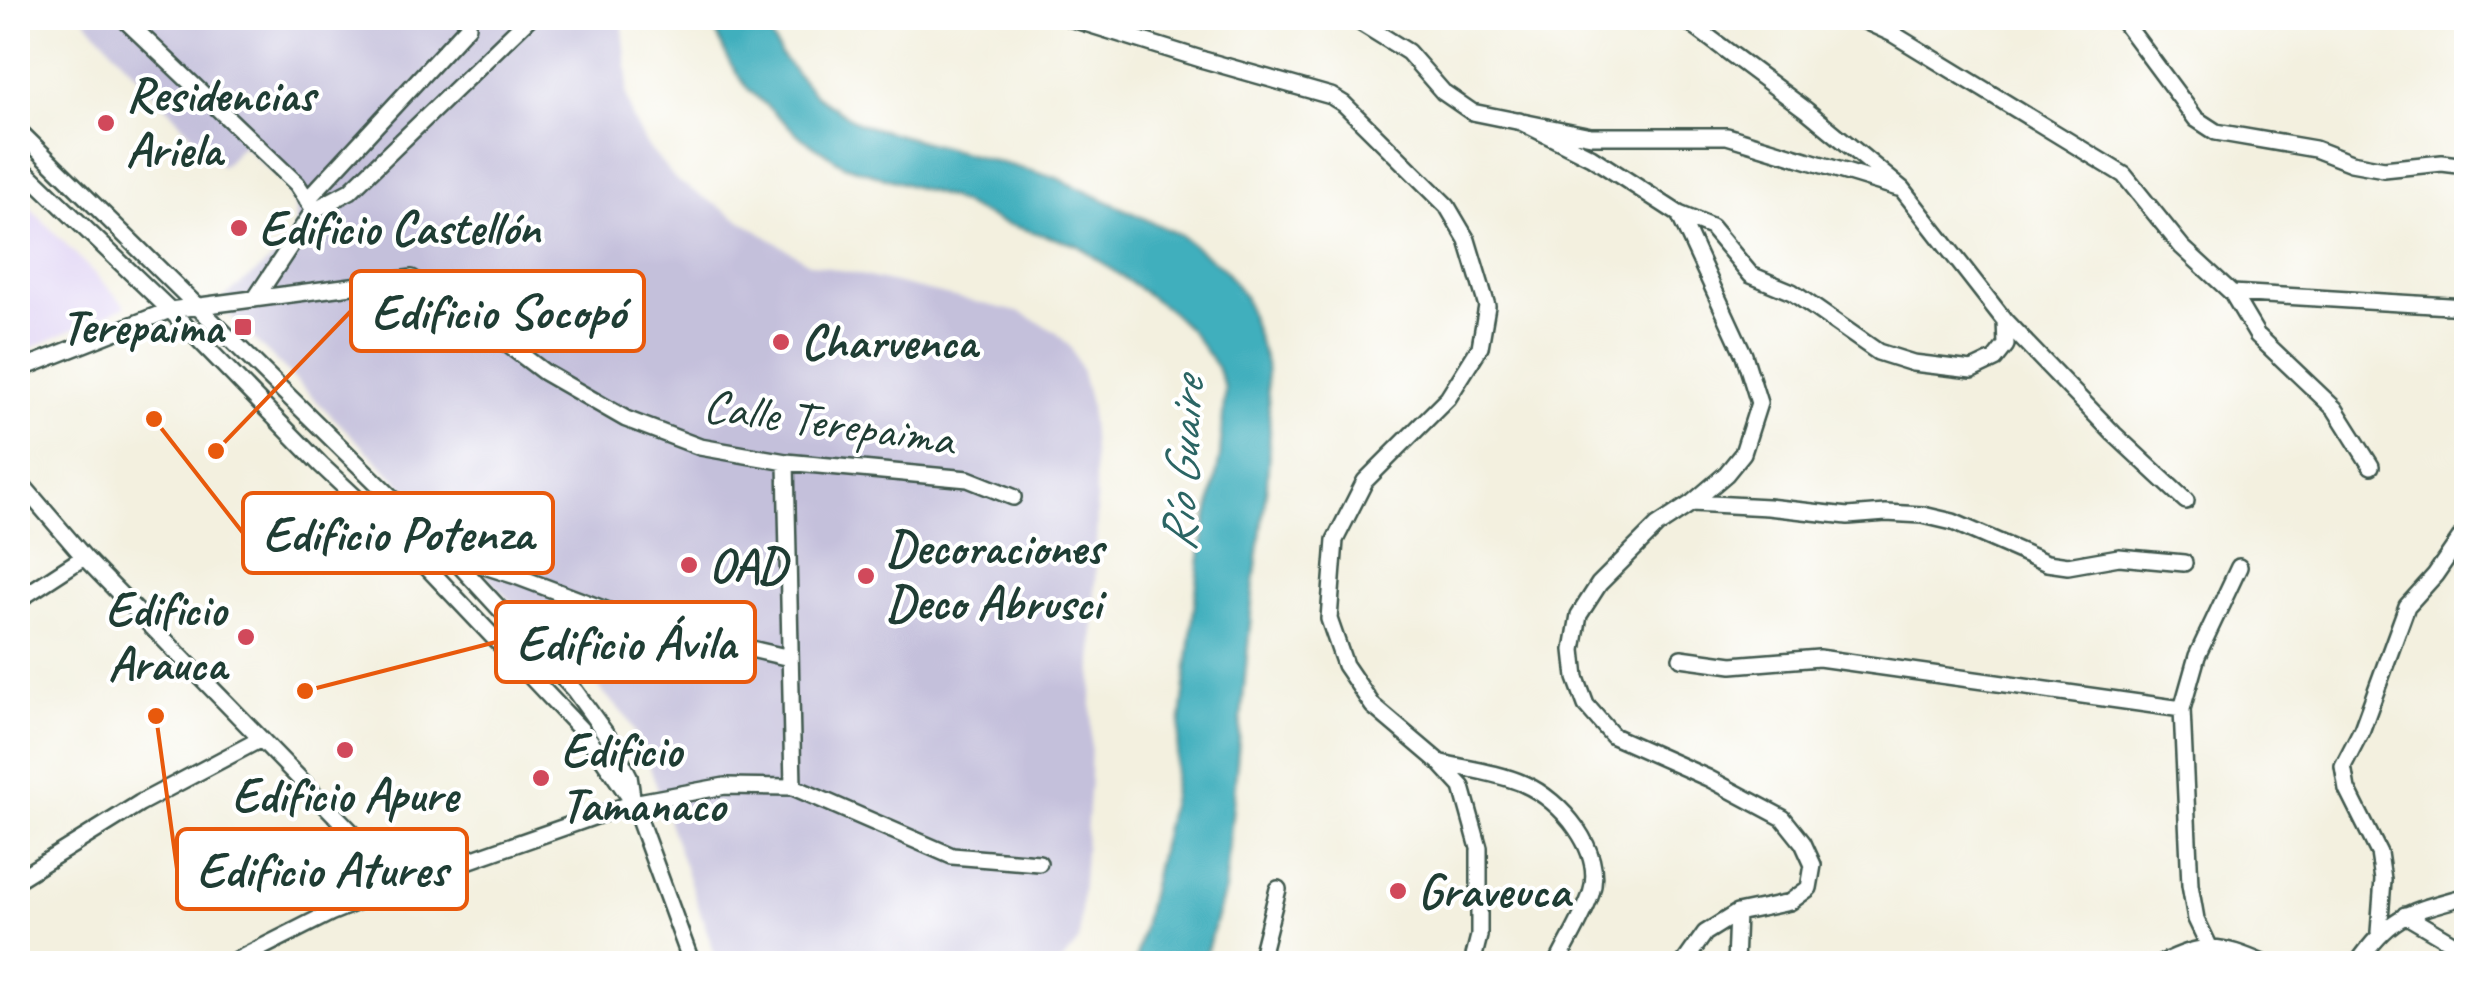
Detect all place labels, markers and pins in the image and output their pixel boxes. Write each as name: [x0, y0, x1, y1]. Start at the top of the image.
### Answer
place label: Residencias Ariela: [126, 65, 320, 180]
marker: Residencias Ariela: [95, 112, 117, 134]
place label: Edificio Castellón: [259, 198, 542, 258]
marker: Edificio Castellón: [228, 217, 250, 239]
callout: Edificio Socopó: [351, 271, 644, 351]
place label: Terepaima: [61, 297, 226, 357]
place label: Charvenca: [801, 312, 981, 372]
marker: Terepaima: [232, 316, 254, 338]
marker: Charvenca: [770, 331, 792, 353]
callout: Edificio Potenza: [243, 493, 553, 573]
place label: Decoraciones Deco Abrusci: [886, 518, 1108, 633]
place label: OAD: [709, 535, 791, 595]
marker: OAD: [678, 554, 700, 576]
marker: Decoraciones Deco Abrusci: [855, 565, 877, 587]
place label: Edificio Arauca: [106, 579, 230, 694]
callout: Edificio Ávila: [496, 602, 755, 682]
marker: Edificio Arauca: [235, 626, 257, 648]
place label: Edificio Tamanaco: [561, 720, 729, 835]
marker: Edificio Apure: [334, 739, 356, 761]
place label: Edificio Apure: [232, 765, 462, 825]
marker: Edificio Tamanaco: [530, 767, 552, 789]
callout: Edificio Atures: [177, 829, 467, 909]
place label: Graveuca: [1418, 861, 1573, 921]
marker: Graveuca: [1387, 880, 1409, 902]

